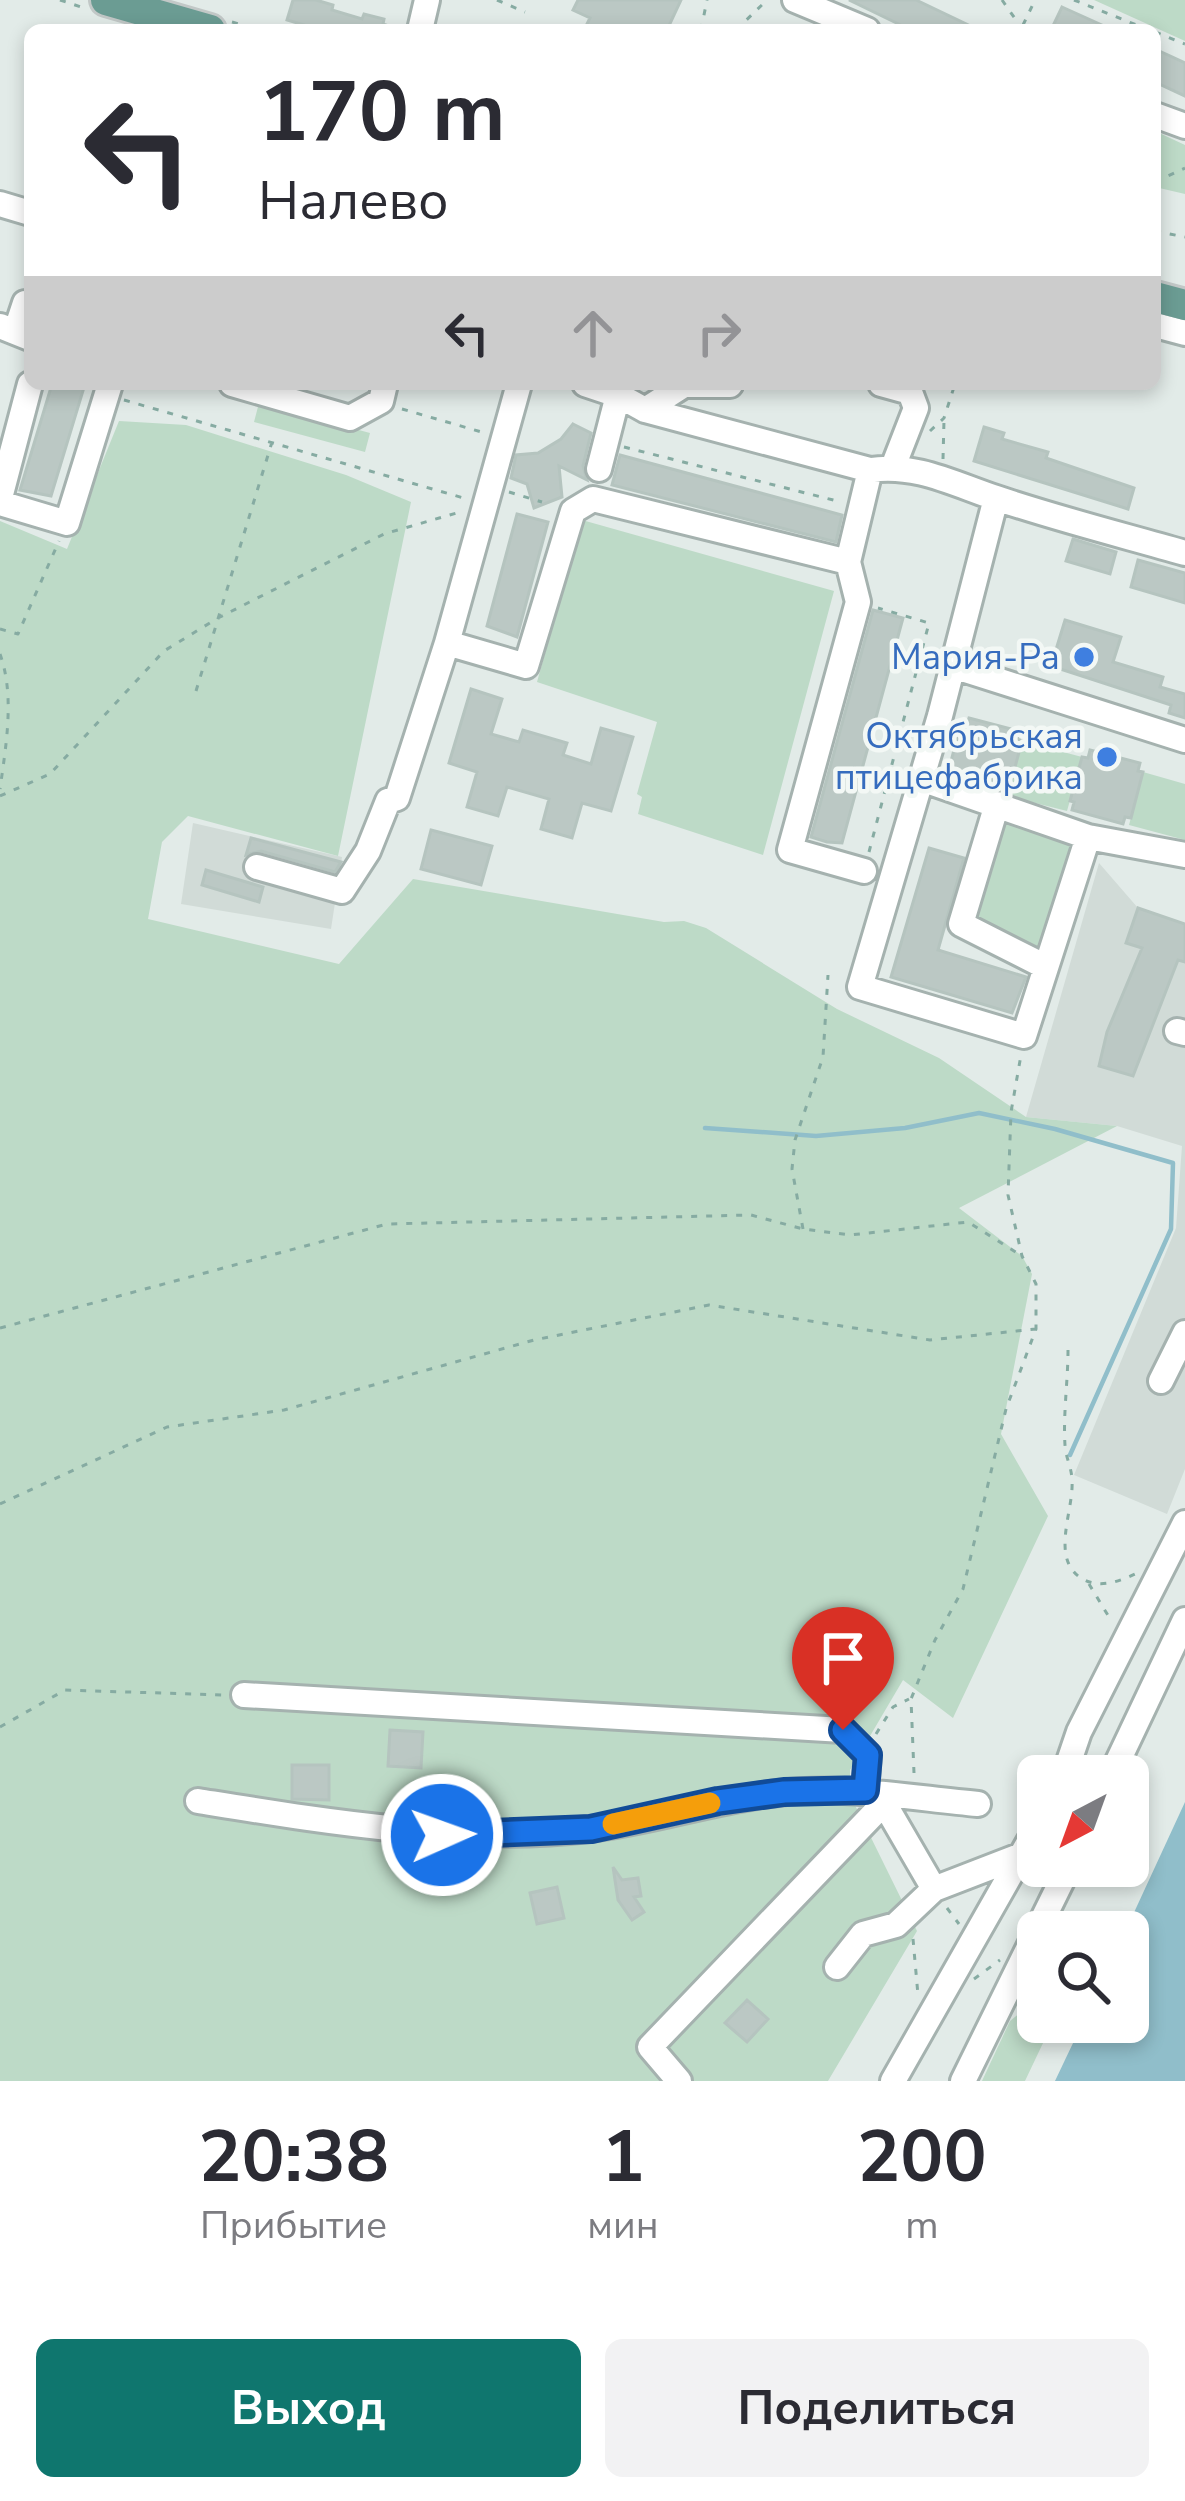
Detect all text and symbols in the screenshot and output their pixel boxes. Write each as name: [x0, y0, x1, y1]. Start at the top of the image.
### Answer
text: 170 m: [258, 55, 506, 170]
icon: left: [60, 72, 216, 228]
text: Налево: [258, 164, 449, 238]
icon: left: [434, 300, 500, 366]
icon: ahead: [560, 300, 626, 366]
icon: right: [686, 300, 752, 366]
place label: Мария-Ра: [891, 633, 1060, 682]
marker: Мария-Ра: [1071, 644, 1097, 670]
place label: Октябрьская птицефабрика: [835, 712, 1083, 802]
marker: Октябрьская птицефабрика: [1094, 744, 1120, 770]
pin: [792, 1607, 894, 1730]
icon: arrive: [810, 1625, 876, 1691]
north arrow: [1017, 1755, 1149, 1887]
map controls: [1017, 1755, 1149, 2043]
position arrow: [379, 1772, 505, 1898]
button: search: [1017, 1911, 1149, 2043]
text: 20:38: [198, 2108, 389, 2206]
text: 1: [601, 2108, 645, 2206]
text: 200: [857, 2108, 987, 2206]
text: Прибытие: [200, 2199, 387, 2252]
text: мин: [587, 2199, 659, 2252]
text: m: [905, 2199, 939, 2252]
button: Выход: [36, 2339, 581, 2477]
button: Поделиться: [605, 2339, 1149, 2477]

